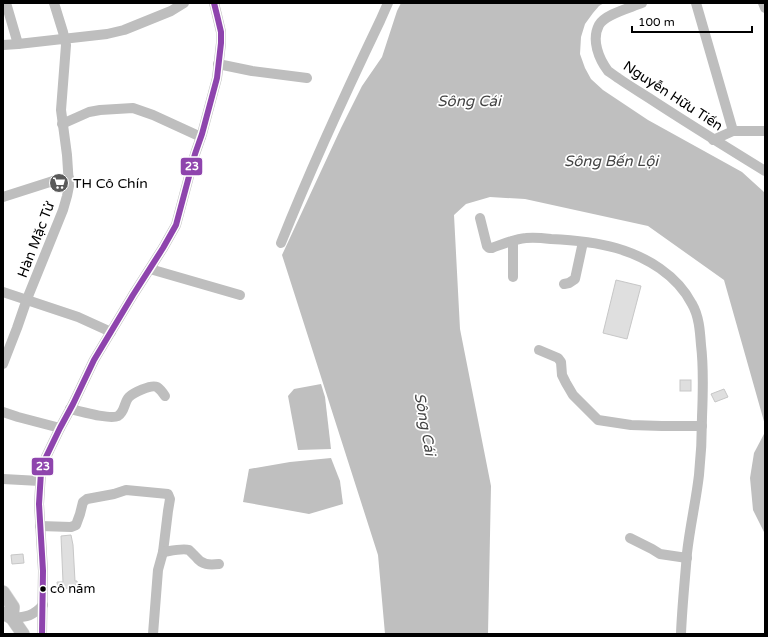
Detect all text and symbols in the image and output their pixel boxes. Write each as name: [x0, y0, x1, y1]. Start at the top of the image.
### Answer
scale bar: [632, 8, 752, 34]
text: 100 m: [638, 15, 675, 29]
street label: Nguyễn Hữu Tiến: [620, 57, 726, 135]
water label: Sông Cái: [437, 92, 503, 110]
water label: Sông Bến Lội: [564, 152, 660, 170]
line badge: 23: [180, 157, 203, 176]
text: 23: [185, 160, 199, 173]
supermarket icon: TH Cô Chín: [48, 172, 70, 194]
place label: TH Cô Chín: [73, 175, 148, 192]
street label: Hàn Mặc Tử: [14, 199, 59, 280]
water label: Sông Cái: [411, 391, 440, 459]
line badge: 23: [31, 457, 54, 476]
text: 23: [36, 460, 50, 473]
place label: cô năm: [50, 581, 95, 597]
marker: cô năm: [38, 584, 48, 594]

